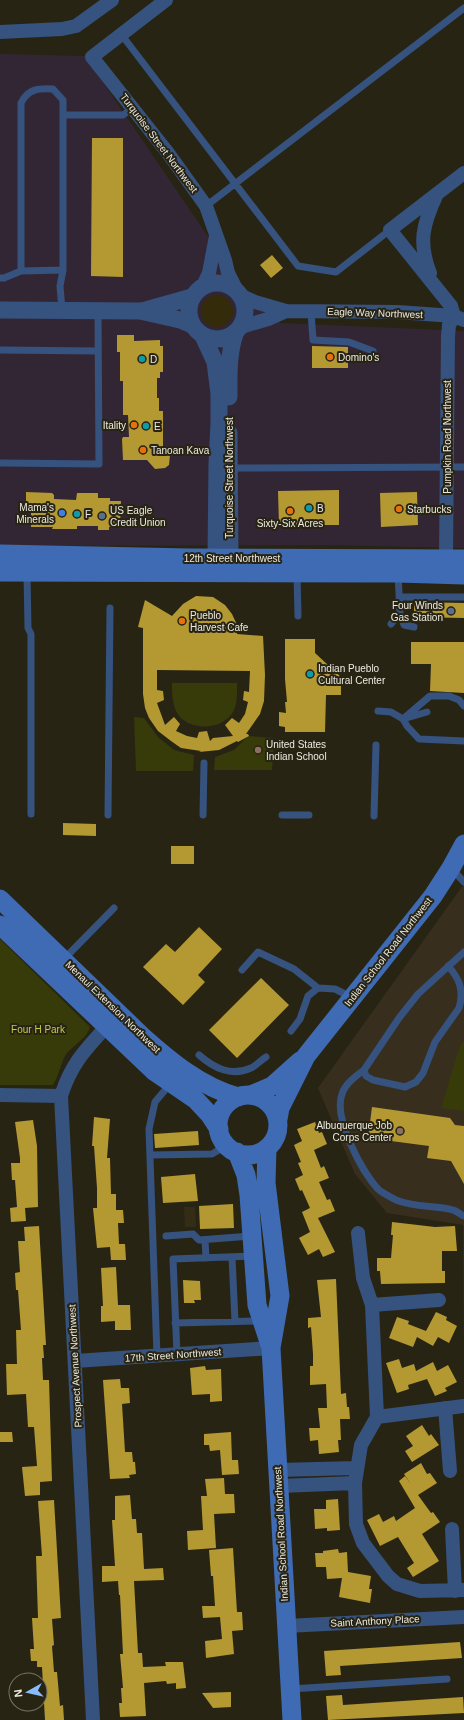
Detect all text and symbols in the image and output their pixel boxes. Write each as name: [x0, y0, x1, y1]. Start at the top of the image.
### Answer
street label: Turquoise Street Northwest: [118, 91, 200, 195]
street label: Eagle Way Northwest: [327, 306, 423, 320]
marker: Domino's: [325, 352, 335, 362]
place label: Domino's: [338, 352, 379, 363]
marker: D: [137, 354, 147, 364]
place label: D: [150, 354, 157, 365]
street label: Pumpkin Road Northwest: [442, 380, 453, 494]
street label: Turquoise Street Northwest: [224, 417, 235, 539]
place label: Itality: [103, 420, 126, 431]
marker: Itality: [129, 420, 139, 430]
marker: E: [141, 421, 151, 431]
place label: E: [154, 421, 161, 432]
marker: Tanoan Kava: [138, 445, 148, 455]
place label: Tanoan Kava: [151, 445, 210, 456]
place label: Mama's Minerals: [16, 502, 54, 525]
marker: B: [304, 503, 314, 513]
place label: B: [317, 503, 324, 514]
marker: Starbucks: [394, 504, 404, 514]
place label: Starbucks: [407, 504, 451, 515]
place label: US Eagle Credit Union: [110, 505, 166, 528]
marker: Sixty-Six Acres: [285, 506, 295, 516]
marker: Mama's Minerals: [57, 508, 67, 518]
marker: F: [72, 509, 82, 519]
place label: F: [85, 509, 91, 520]
marker: US Eagle Credit Union: [97, 511, 107, 521]
place label: Sixty-Six Acres: [257, 518, 323, 529]
street label: 12th Street Northwest: [184, 553, 281, 564]
place label: Four Winds Gas Station: [391, 600, 443, 623]
marker: Four Winds Gas Station: [446, 606, 456, 616]
place label: Pueblo Harvest Cafe: [190, 610, 249, 633]
marker: Pueblo Harvest Cafe: [177, 616, 187, 626]
place label: Indian Pueblo Cultural Center: [318, 663, 386, 686]
marker: Indian Pueblo Cultural Center: [305, 669, 315, 679]
place label: United States Indian School: [266, 739, 327, 762]
marker: United States Indian School: [253, 745, 263, 755]
street label: Indian School Road Northwest: [342, 895, 434, 1009]
street label: Menaul Extension Northwest: [63, 959, 163, 1055]
park label: Four H Park: [11, 1024, 66, 1035]
place label: Albuquerque Job Corps Center: [316, 1120, 393, 1143]
marker: Albuquerque Job Corps Center: [395, 1126, 405, 1136]
street label: Prospect Avenue Northwest: [66, 1304, 84, 1428]
street label: 17th Street Northwest: [124, 1346, 222, 1364]
street label: Indian School Road Northwest: [272, 1466, 290, 1602]
street label: Saint Anthony Place: [330, 1613, 420, 1629]
north arrow: [8, 1672, 48, 1712]
text: N: [12, 1689, 25, 1698]

